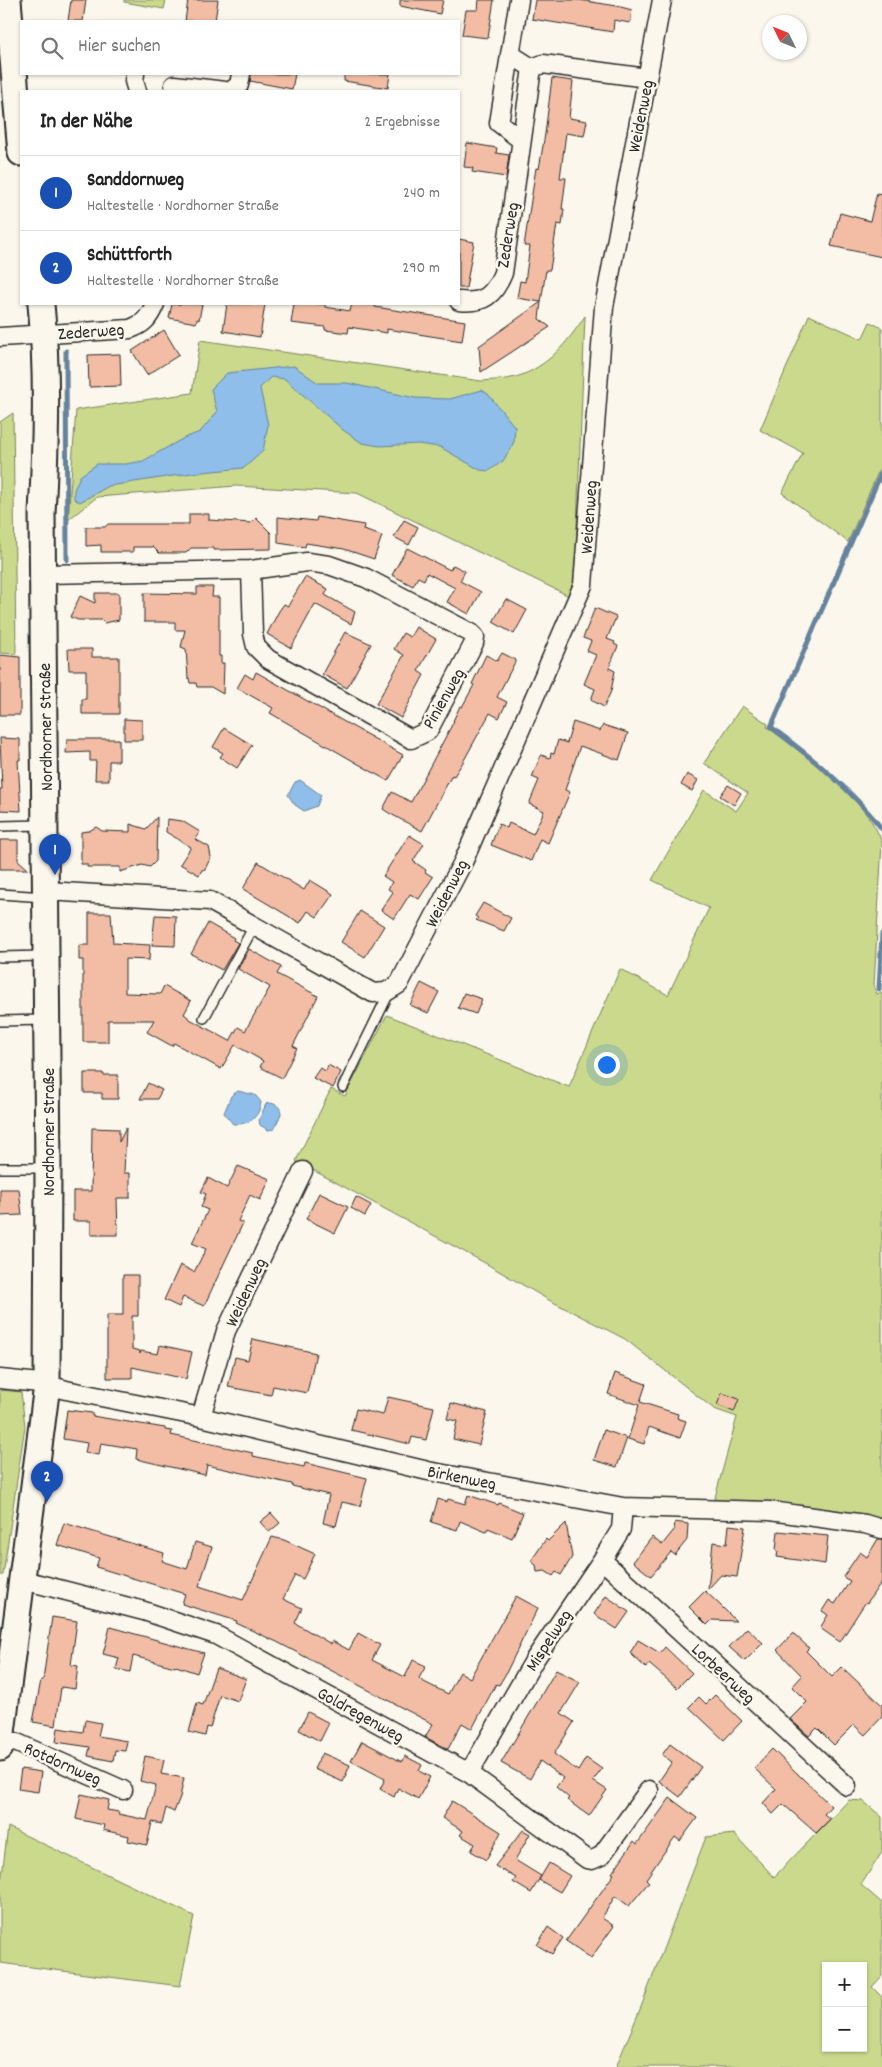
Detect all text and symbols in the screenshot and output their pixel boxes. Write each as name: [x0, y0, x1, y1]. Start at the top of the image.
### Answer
north arrow: [762, 15, 807, 60]
search box: [20, 20, 460, 75]
icon: search: [38, 34, 66, 62]
text: Hier suchen: [78, 34, 161, 61]
street label: Weidenweg: [623, 78, 662, 155]
text: In der Nähe: [40, 108, 132, 138]
text: 2 Ergebnisse: [364, 111, 440, 134]
text: Sanddornweg: [87, 168, 184, 195]
text: 1: [54, 182, 58, 205]
text: 240 m: [403, 182, 440, 205]
text: Haltestelle · Nordhorner Straße: [87, 195, 279, 218]
street label: Zederweg: [492, 201, 527, 270]
text: Schüttforth: [87, 243, 172, 270]
text: 2: [53, 257, 60, 280]
text: 290 m: [402, 257, 440, 280]
text: Haltestelle · Nordhorner Straße: [87, 270, 279, 293]
street label: Zederweg: [57, 319, 125, 348]
street label: Weidenweg: [575, 479, 606, 555]
street label: Nordhorner Straße: [34, 663, 61, 791]
street label: Pinienweg: [418, 664, 473, 734]
pin: 1: [39, 834, 71, 875]
street label: Weidenweg: [420, 856, 476, 933]
your location: [594, 1052, 620, 1078]
street label: Nordhorner Straße: [38, 1068, 63, 1196]
street label: Weidenweg: [220, 1254, 274, 1332]
pin: 2: [31, 1461, 63, 1502]
street label: Birkenweg: [425, 1461, 498, 1498]
street label: Mispelweg: [521, 1605, 580, 1677]
street label: Lorbeerweg: [685, 1638, 760, 1711]
street label: Goldregenweg: [312, 1682, 408, 1750]
street label: Rotdornweg: [19, 1737, 105, 1793]
map controls: [822, 1962, 867, 2052]
button: +: [822, 1962, 867, 2007]
button: −: [822, 2007, 867, 2052]

